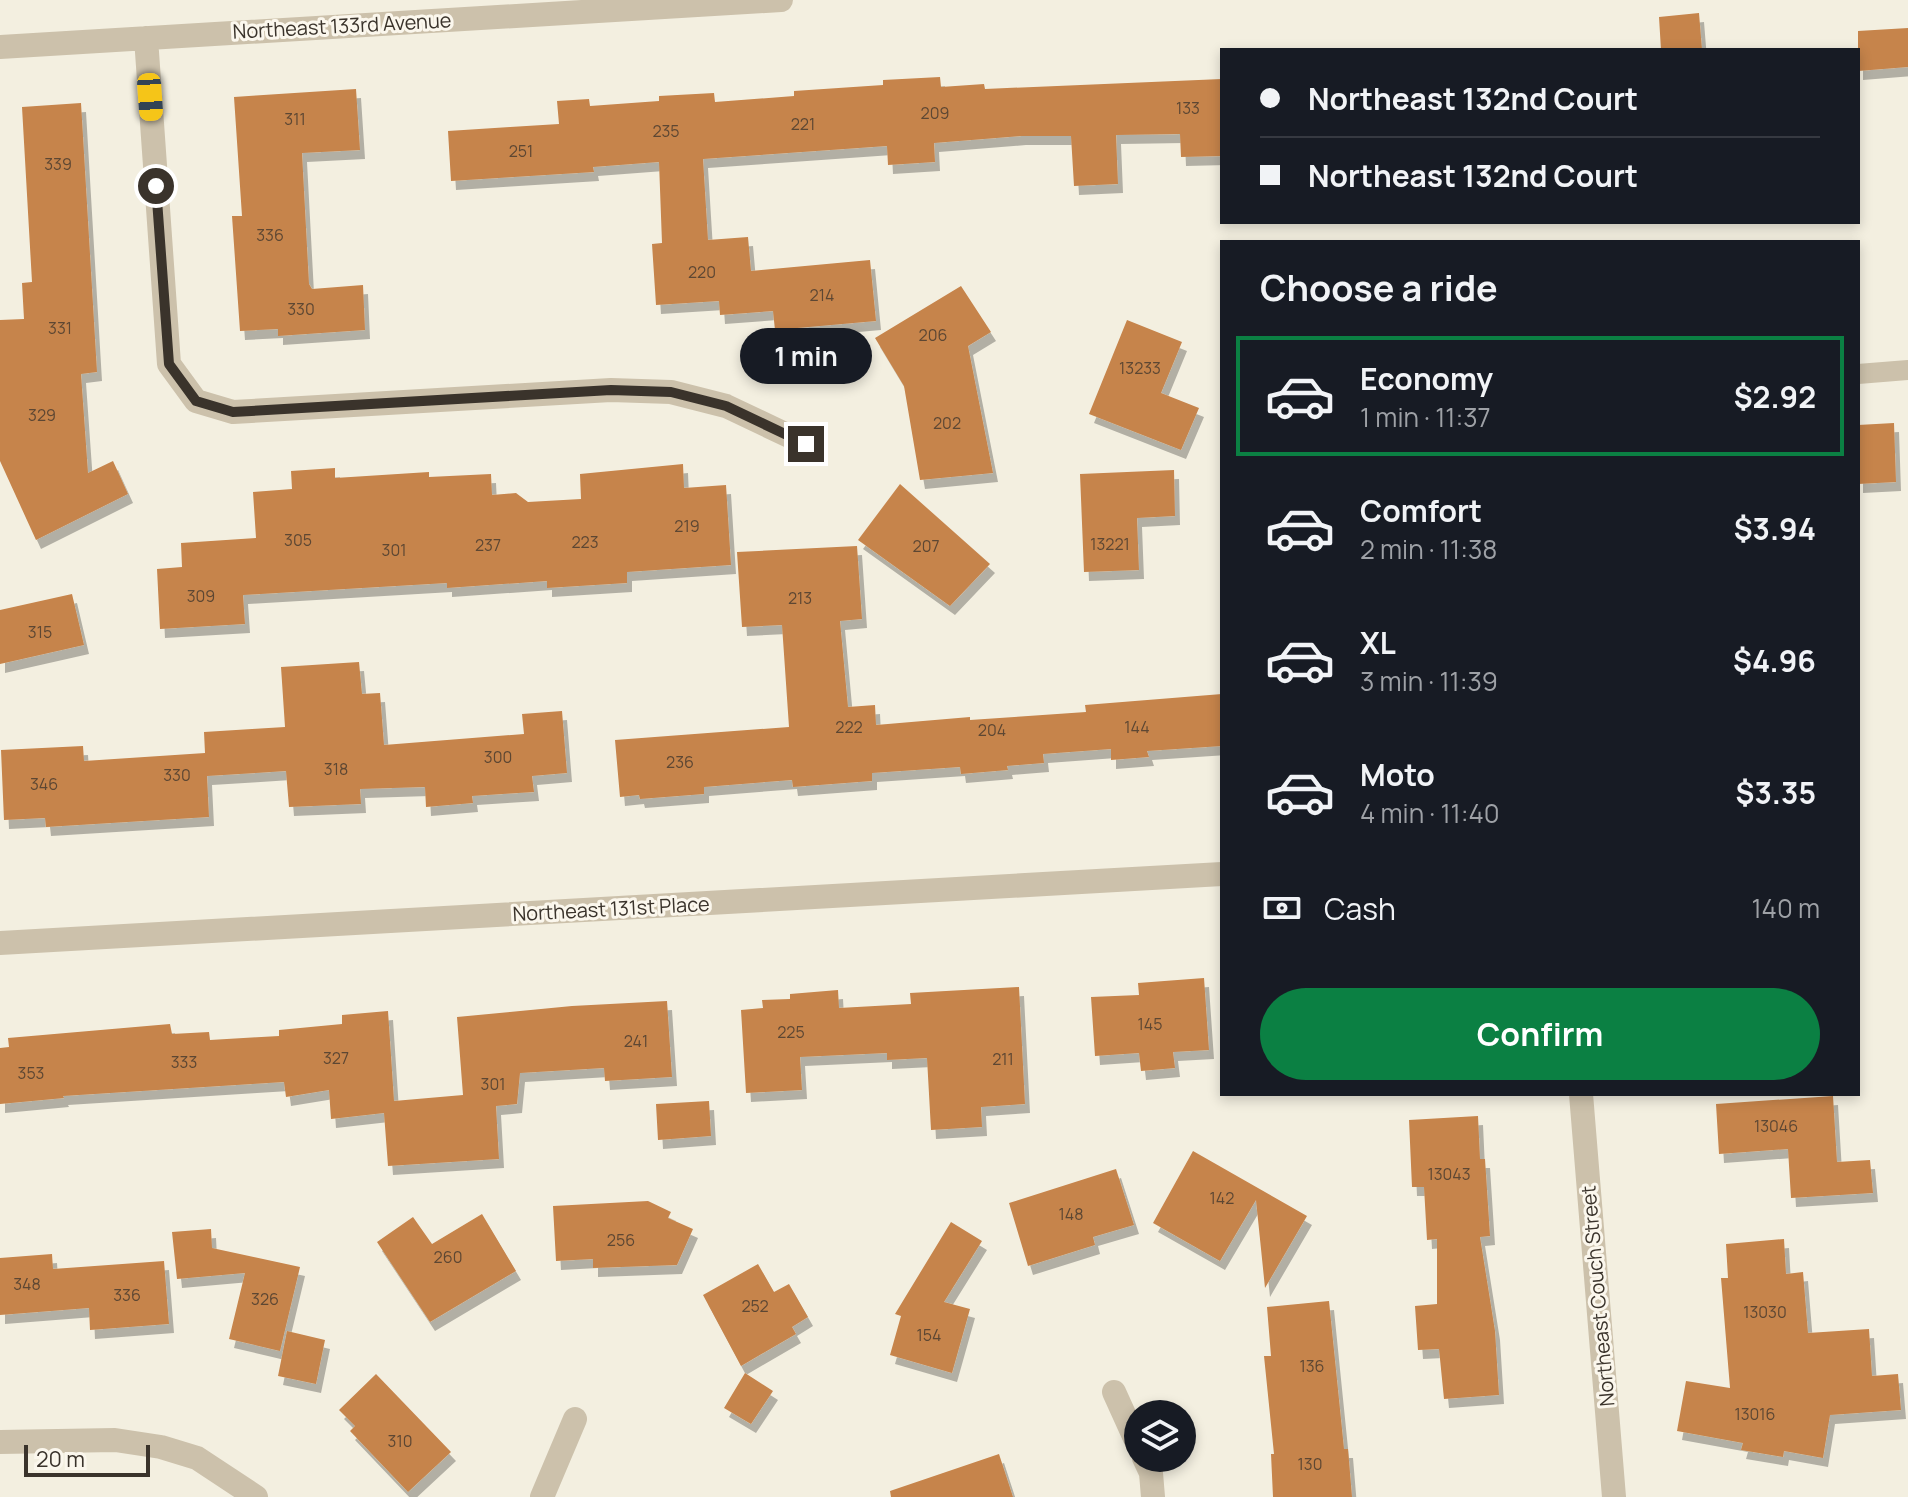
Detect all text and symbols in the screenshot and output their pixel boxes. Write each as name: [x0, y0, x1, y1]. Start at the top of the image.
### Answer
street label: Northeast 133rd Avenue: [232, 6, 452, 45]
car: [136, 72, 164, 122]
text: Northeast 132nd Court: [1308, 78, 1638, 119]
house number: 133: [1176, 97, 1200, 119]
house number: 209: [921, 102, 949, 124]
house number: 311: [284, 108, 306, 130]
house number: 221: [791, 113, 815, 135]
house number: 235: [652, 120, 680, 142]
house number: 251: [509, 140, 533, 162]
house number: 339: [44, 153, 72, 175]
text: Northeast 132nd Court: [1308, 155, 1638, 196]
route start: [138, 168, 174, 204]
house number: 336: [256, 224, 284, 246]
house number: 220: [688, 261, 716, 283]
text: Choose a ride: [1260, 263, 1498, 312]
house number: 214: [810, 284, 834, 306]
house number: 330: [287, 298, 315, 320]
house number: 331: [48, 317, 72, 339]
house number: 206: [919, 324, 947, 346]
callout: 1 min: [740, 328, 872, 384]
text: 1 min: [774, 338, 838, 374]
house number: 13233: [1119, 357, 1161, 379]
text: Economy: [1360, 358, 1493, 399]
icon: car: [1264, 360, 1336, 432]
text: $2.92: [1734, 376, 1816, 417]
text: 1 min · 11:37: [1360, 399, 1491, 435]
house number: 329: [28, 404, 56, 426]
house number: 202: [933, 412, 961, 434]
route end: [788, 426, 824, 462]
text: Comfort: [1360, 490, 1482, 531]
icon: car: [1264, 492, 1336, 564]
text: $3.94: [1734, 508, 1816, 549]
house number: 219: [674, 515, 700, 537]
house number: 305: [284, 529, 312, 551]
house number: 223: [571, 531, 599, 553]
text: 2 min · 11:38: [1360, 531, 1497, 567]
house number: 13221: [1090, 533, 1130, 555]
house number: 237: [475, 534, 501, 556]
house number: 207: [913, 535, 939, 557]
house number: 301: [382, 539, 406, 561]
house number: 309: [187, 585, 215, 607]
house number: 213: [788, 587, 812, 609]
house number: 315: [28, 621, 52, 643]
text: XL: [1360, 622, 1396, 663]
icon: car: [1264, 624, 1336, 696]
text: $4.96: [1733, 640, 1816, 681]
text: 3 min · 11:39: [1360, 663, 1498, 699]
house number: 222: [835, 716, 863, 738]
house number: 144: [1124, 716, 1150, 738]
house number: 204: [978, 719, 1006, 741]
house number: 300: [484, 746, 512, 768]
house number: 236: [666, 751, 694, 773]
text: Moto: [1360, 754, 1435, 795]
icon: car: [1264, 756, 1336, 828]
house number: 318: [324, 758, 348, 780]
house number: 330: [163, 764, 191, 786]
text: $3.35: [1736, 772, 1816, 813]
house number: 346: [30, 773, 58, 795]
text: 4 min · 11:40: [1360, 795, 1500, 831]
icon: cash: [1260, 886, 1304, 930]
text: Cash: [1324, 888, 1396, 929]
street label: Northeast 131st Place: [512, 890, 710, 927]
text: 140 m: [1751, 890, 1820, 926]
button: Confirm: [1260, 988, 1820, 1080]
house number: 145: [1138, 1013, 1162, 1035]
house number: 225: [777, 1021, 805, 1043]
house number: 241: [624, 1030, 648, 1052]
house number: 327: [323, 1047, 349, 1069]
house number: 211: [992, 1048, 1014, 1070]
house number: 333: [171, 1051, 197, 1073]
house number: 353: [18, 1062, 44, 1084]
house number: 301: [481, 1073, 505, 1095]
house number: 13046: [1754, 1115, 1798, 1137]
house number: 13043: [1427, 1163, 1471, 1185]
street label: Northeast Couch Street: [1574, 1185, 1621, 1408]
house number: 142: [1210, 1187, 1234, 1209]
house number: 148: [1059, 1203, 1083, 1225]
house number: 256: [607, 1229, 635, 1251]
house number: 260: [434, 1246, 462, 1268]
house number: 348: [13, 1273, 41, 1295]
house number: 336: [113, 1284, 141, 1306]
house number: 326: [251, 1288, 279, 1310]
house number: 252: [741, 1295, 769, 1317]
house number: 13030: [1743, 1301, 1787, 1323]
house number: 154: [917, 1324, 941, 1346]
house number: 136: [1299, 1355, 1325, 1377]
map controls: [1124, 1400, 1196, 1472]
button: layers: [1124, 1400, 1196, 1472]
house number: 13016: [1734, 1403, 1776, 1425]
house number: 310: [388, 1430, 412, 1452]
scale bar: [24, 1441, 150, 1477]
text: 20 m: [36, 1444, 85, 1474]
house number: 130: [1298, 1453, 1322, 1475]

